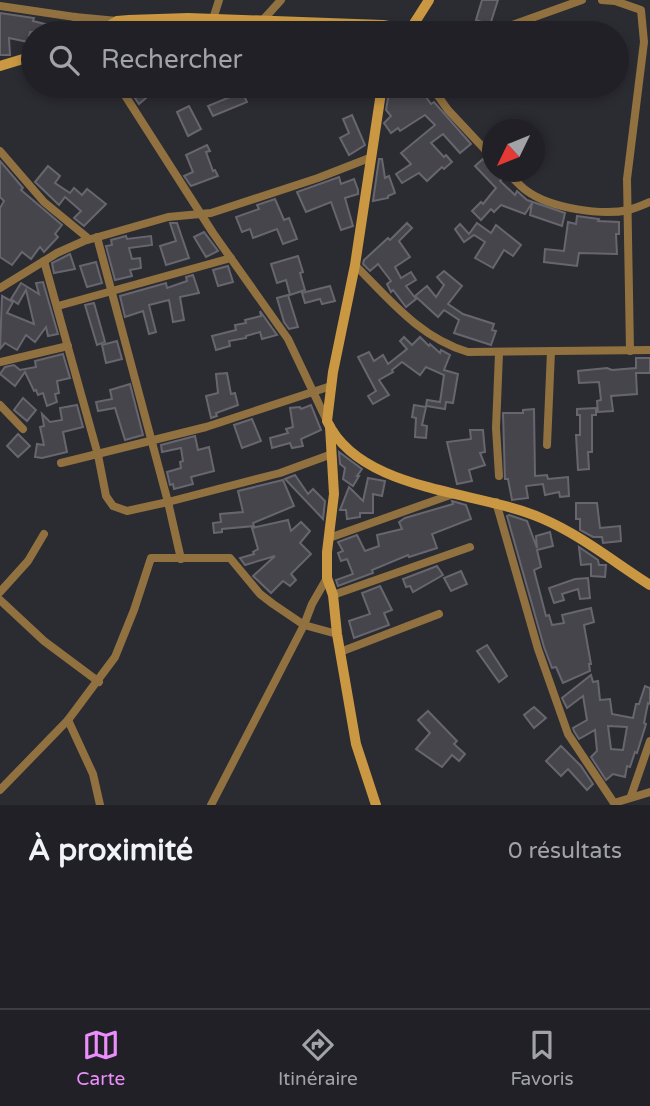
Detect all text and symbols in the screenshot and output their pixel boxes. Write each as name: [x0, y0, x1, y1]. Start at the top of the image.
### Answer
search box: [21, 21, 629, 98]
icon: search: [45, 41, 83, 79]
text: Rechercher: [101, 44, 243, 75]
north arrow: [482, 119, 545, 182]
text: À proximité: [28, 832, 193, 869]
text: 0 résultats: [508, 837, 622, 865]
tab: Carte: [76, 1026, 125, 1090]
tab: Itinéraire: [278, 1026, 358, 1090]
tab: Favoris: [510, 1026, 574, 1090]

